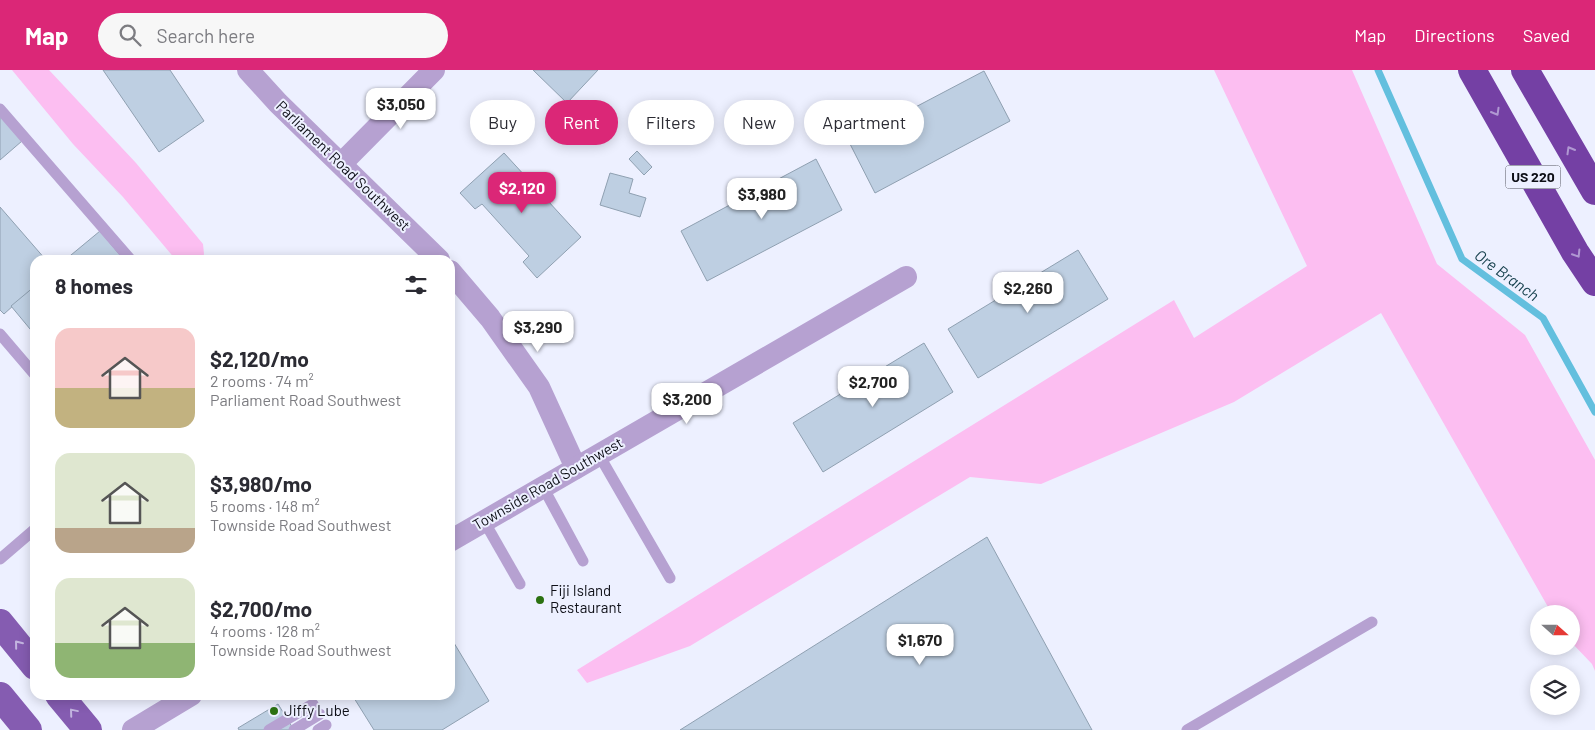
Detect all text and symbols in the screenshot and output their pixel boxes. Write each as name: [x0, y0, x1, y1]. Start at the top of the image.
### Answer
search box: [98, 13, 448, 58]
text: Map: [25, 21, 68, 50]
icon: search: [116, 21, 144, 49]
text: Search here: [156, 24, 255, 47]
text: Map: [1354, 24, 1386, 46]
text: Directions: [1414, 24, 1495, 46]
text: Saved: [1523, 24, 1570, 46]
pin: $3,050: [360, 88, 442, 130]
text: $3,050: [377, 94, 425, 113]
street label: Parliament Road Southwest: [273, 97, 414, 234]
chip: Buy: [470, 100, 535, 145]
chip: Rent: [545, 100, 618, 145]
chip: Filters: [628, 100, 714, 145]
chip: New: [724, 100, 794, 145]
chip: Apartment: [804, 100, 924, 145]
one-way arrow: [1490, 107, 1500, 116]
one-way arrow: [1566, 146, 1576, 155]
road number: US 220: [1506, 165, 1560, 188]
pin: $2,120: [481, 172, 563, 214]
text: $2,120: [499, 178, 545, 197]
pin: $3,980: [721, 178, 803, 220]
text: $3,980: [738, 184, 786, 203]
water label: Ore Branch: [1471, 245, 1543, 304]
one-way arrow: [1570, 248, 1580, 257]
icon: filters: [402, 271, 430, 299]
pin: $2,260: [987, 272, 1069, 314]
text: 8 homes: [55, 273, 133, 298]
text: $2,260: [1003, 278, 1053, 297]
pin: $3,290: [497, 310, 579, 353]
text: $3,290: [514, 317, 562, 336]
text: $2,120/mo: [210, 346, 309, 371]
icon: home: [95, 348, 155, 408]
pin: $2,700: [832, 366, 914, 408]
text: 2 rooms · 74 m²: [210, 371, 314, 390]
text: $2,700: [849, 372, 897, 391]
pin: $3,200: [646, 382, 728, 425]
text: $3,200: [662, 389, 712, 408]
text: Parliament Road Southwest: [210, 390, 401, 409]
street label: Townside Road Southwest: [469, 433, 626, 533]
text: $3,980/mo: [210, 471, 312, 496]
icon: home: [95, 473, 155, 533]
text: 5 rooms · 148 m²: [210, 496, 320, 515]
text: Townside Road Southwest: [210, 515, 391, 534]
place label: Fiji Island Restaurant: [550, 581, 622, 616]
marker: Fiji Island Restaurant: [534, 594, 546, 606]
text: $2,700/mo: [210, 596, 312, 621]
icon: home: [95, 598, 155, 658]
north arrow: [1530, 605, 1580, 655]
map controls: [1530, 605, 1580, 715]
text: 4 rooms · 128 m²: [210, 621, 320, 640]
pin: $1,670: [879, 624, 961, 666]
text: $1,670: [898, 630, 942, 649]
text: Townside Road Southwest: [210, 640, 391, 659]
one-way arrow: [14, 641, 23, 650]
button: layers: [1530, 665, 1580, 715]
place label: Jiffy Lube: [284, 701, 350, 719]
marker: Jiffy Lube: [268, 705, 280, 717]
one-way arrow: [70, 709, 79, 718]

